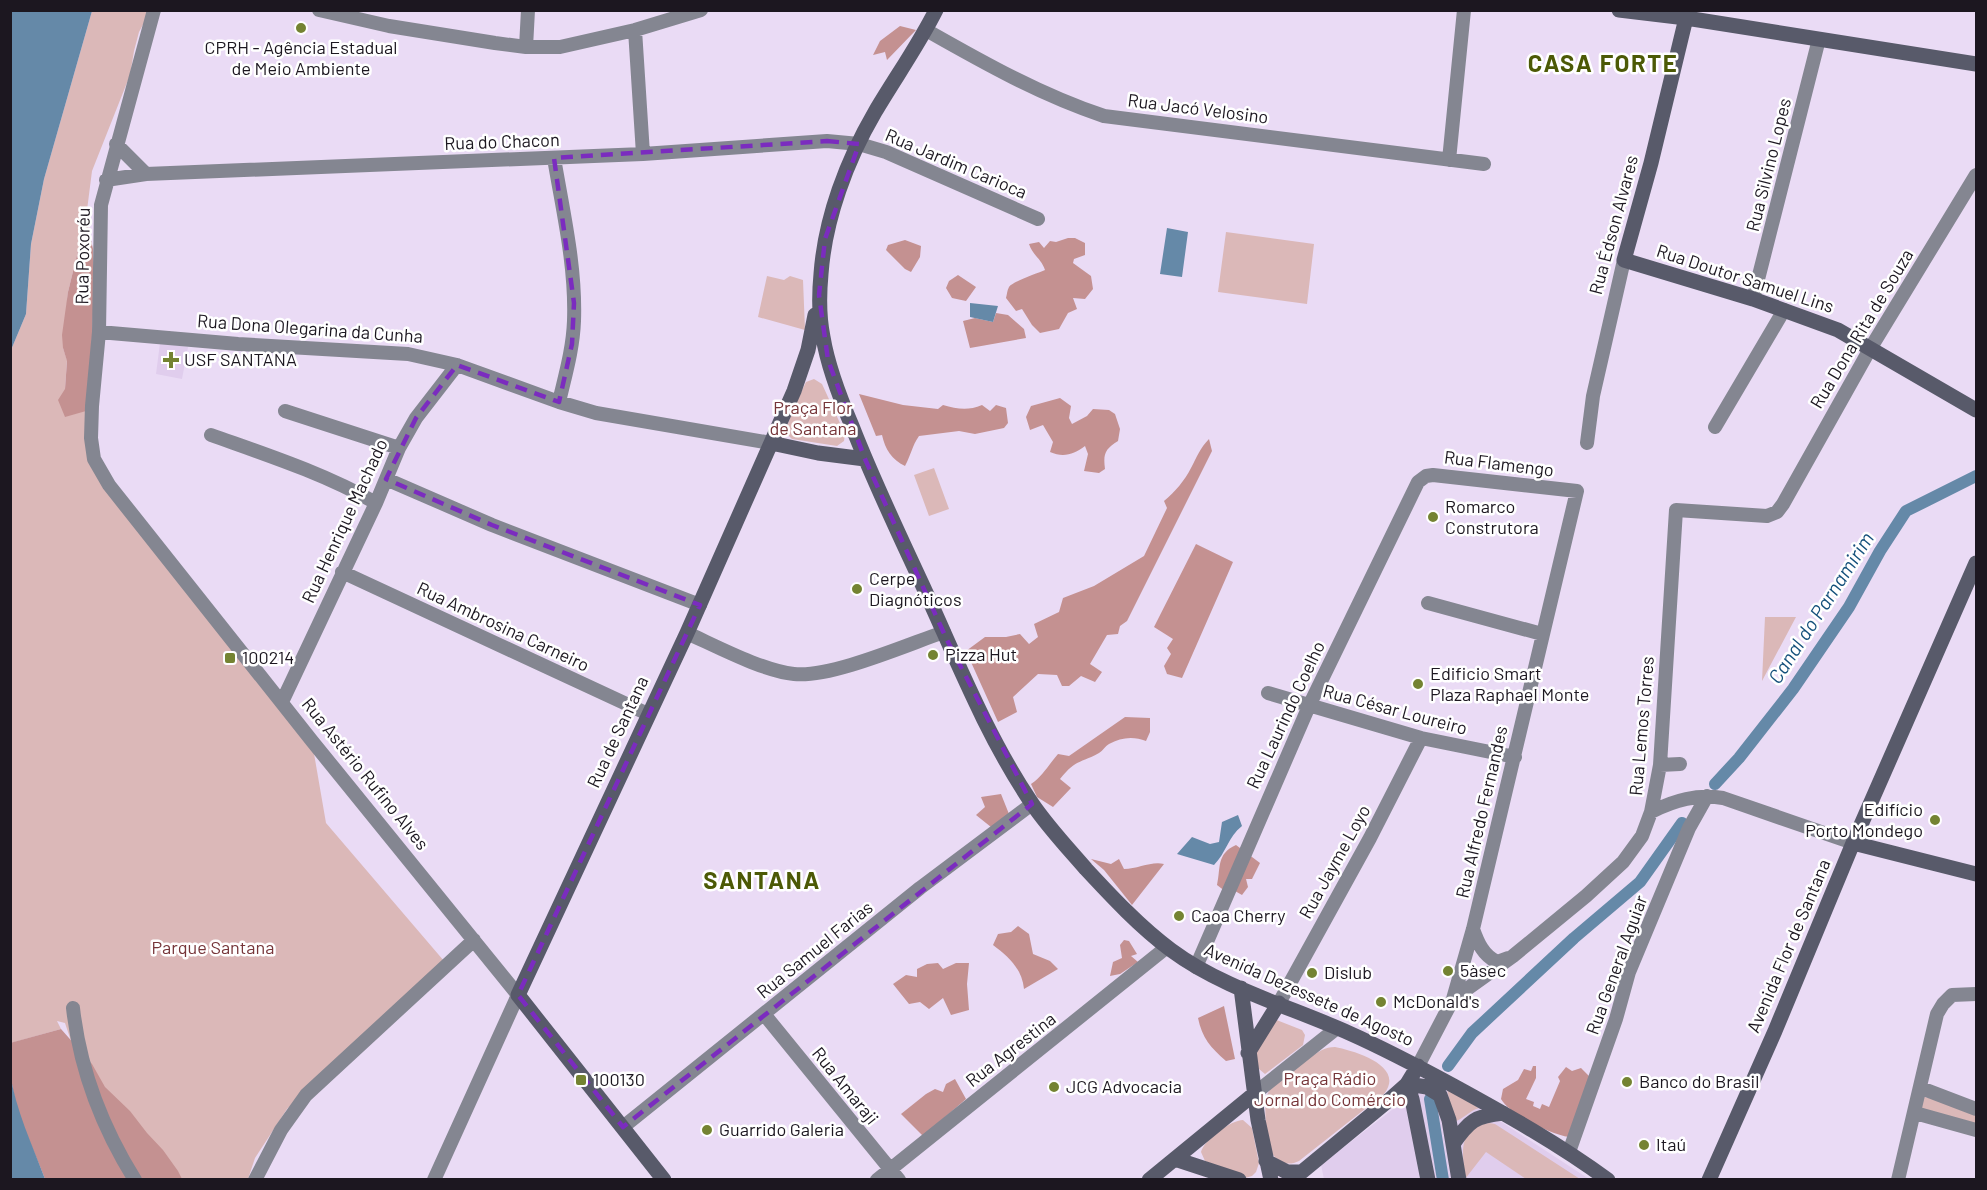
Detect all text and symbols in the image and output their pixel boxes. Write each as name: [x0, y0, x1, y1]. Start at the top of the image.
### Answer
marker: CPRH - Agência Estadual de Meio Ambiente: [294, 21, 308, 35]
place label: CPRH - Agência Estadual de Meio Ambiente: [205, 36, 397, 79]
district label: CASA FORTE: [1528, 48, 1678, 77]
street label: Rua Jacó Velosino: [1127, 88, 1270, 128]
street label: Rua Silvino Lopes: [1741, 96, 1795, 234]
street label: Rua Jardim Carioca: [882, 123, 1031, 203]
street label: Rua do Chacon: [444, 128, 560, 154]
street label: Rua Édson Alvares: [1584, 153, 1642, 297]
street label: Rua Poxoréu: [70, 207, 94, 305]
street label: Rua Doutor Samuel Lins: [1654, 239, 1837, 317]
street label: Rua Dona Rita de Souza: [1805, 245, 1917, 412]
street label: Rua Dona Olegarina da Cunha: [197, 309, 424, 347]
place label: USF SANTANA: [184, 348, 297, 370]
marker: USF SANTANA: [162, 351, 180, 369]
park label: Praça Flor de Santana: [769, 396, 857, 439]
street label: Rua Henrique Machado: [296, 435, 392, 606]
street label: Rua Flamengo: [1443, 445, 1555, 481]
place label: Romarco Construtora: [1445, 495, 1539, 538]
marker: Romarco Construtora: [1426, 510, 1440, 524]
water label: Canal do Parnamirim: [1762, 527, 1878, 688]
place label: Cerpe Diagnóticos: [869, 567, 962, 610]
street label: Rua Ambrosina Carneiro: [414, 576, 593, 676]
marker: Cerpe Diagnóticos: [850, 582, 864, 596]
street label: Rua Laurindo Coelho: [1241, 637, 1329, 792]
place label: Pizza Hut: [945, 643, 1017, 665]
place label: 100214: [242, 646, 294, 668]
marker: Pizza Hut: [926, 648, 940, 662]
marker: 100214: [223, 651, 237, 665]
street label: Rua Lemos Torres: [1624, 655, 1658, 797]
place label: Edificio Smart Plaza Raphael Monte: [1430, 662, 1589, 705]
street label: Rua de Santana: [582, 672, 653, 791]
marker: Edificio Smart Plaza Raphael Monte: [1411, 677, 1425, 691]
street label: Rua César Loureiro: [1321, 679, 1470, 739]
street label: Rua Astério Rufino Alves: [298, 693, 434, 854]
street label: Rua Alfredo Fernandes: [1450, 723, 1512, 900]
place label: Edifício Porto Mondego: [1805, 798, 1923, 841]
street label: Rua Jayme Loyo: [1294, 801, 1374, 922]
marker: Edifício Porto Mondego: [1928, 813, 1942, 827]
street label: Avenida Flor de Santana: [1742, 855, 1835, 1036]
district label: SANTANA: [703, 865, 821, 894]
street label: Rua General Aguiar: [1581, 891, 1652, 1037]
street label: Rua Samuel Farias: [752, 896, 877, 1003]
place label: Caoa Cherry: [1191, 904, 1286, 926]
marker: Caoa Cherry: [1172, 909, 1186, 923]
park label: Parque Santana: [152, 936, 274, 958]
street label: Avenida Dezessete de Agosto: [1201, 938, 1418, 1050]
place label: 5àsec: [1460, 959, 1506, 981]
place label: Dislub: [1324, 961, 1372, 983]
marker: 5àsec: [1441, 964, 1455, 978]
marker: Dislub: [1305, 966, 1319, 980]
place label: McDonald's: [1393, 990, 1480, 1012]
marker: McDonald's: [1374, 995, 1388, 1009]
street label: Rua Agrestina: [961, 1007, 1060, 1091]
street label: Rua Amaraji: [808, 1042, 884, 1129]
park label: Praça Rádio Jornal do Comércio: [1254, 1067, 1406, 1110]
place label: 100130: [593, 1068, 645, 1090]
place label: Banco do Brasil: [1639, 1070, 1759, 1092]
marker: 100130: [574, 1073, 588, 1087]
place label: JCG Advocacia: [1066, 1075, 1182, 1097]
marker: Banco do Brasil: [1620, 1075, 1634, 1089]
marker: JCG Advocacia: [1047, 1080, 1061, 1094]
place label: Guarrido Galeria: [719, 1118, 844, 1140]
marker: Guarrido Galeria: [700, 1123, 714, 1137]
place label: Itaú: [1656, 1133, 1686, 1155]
marker: Itaú: [1637, 1138, 1651, 1152]

